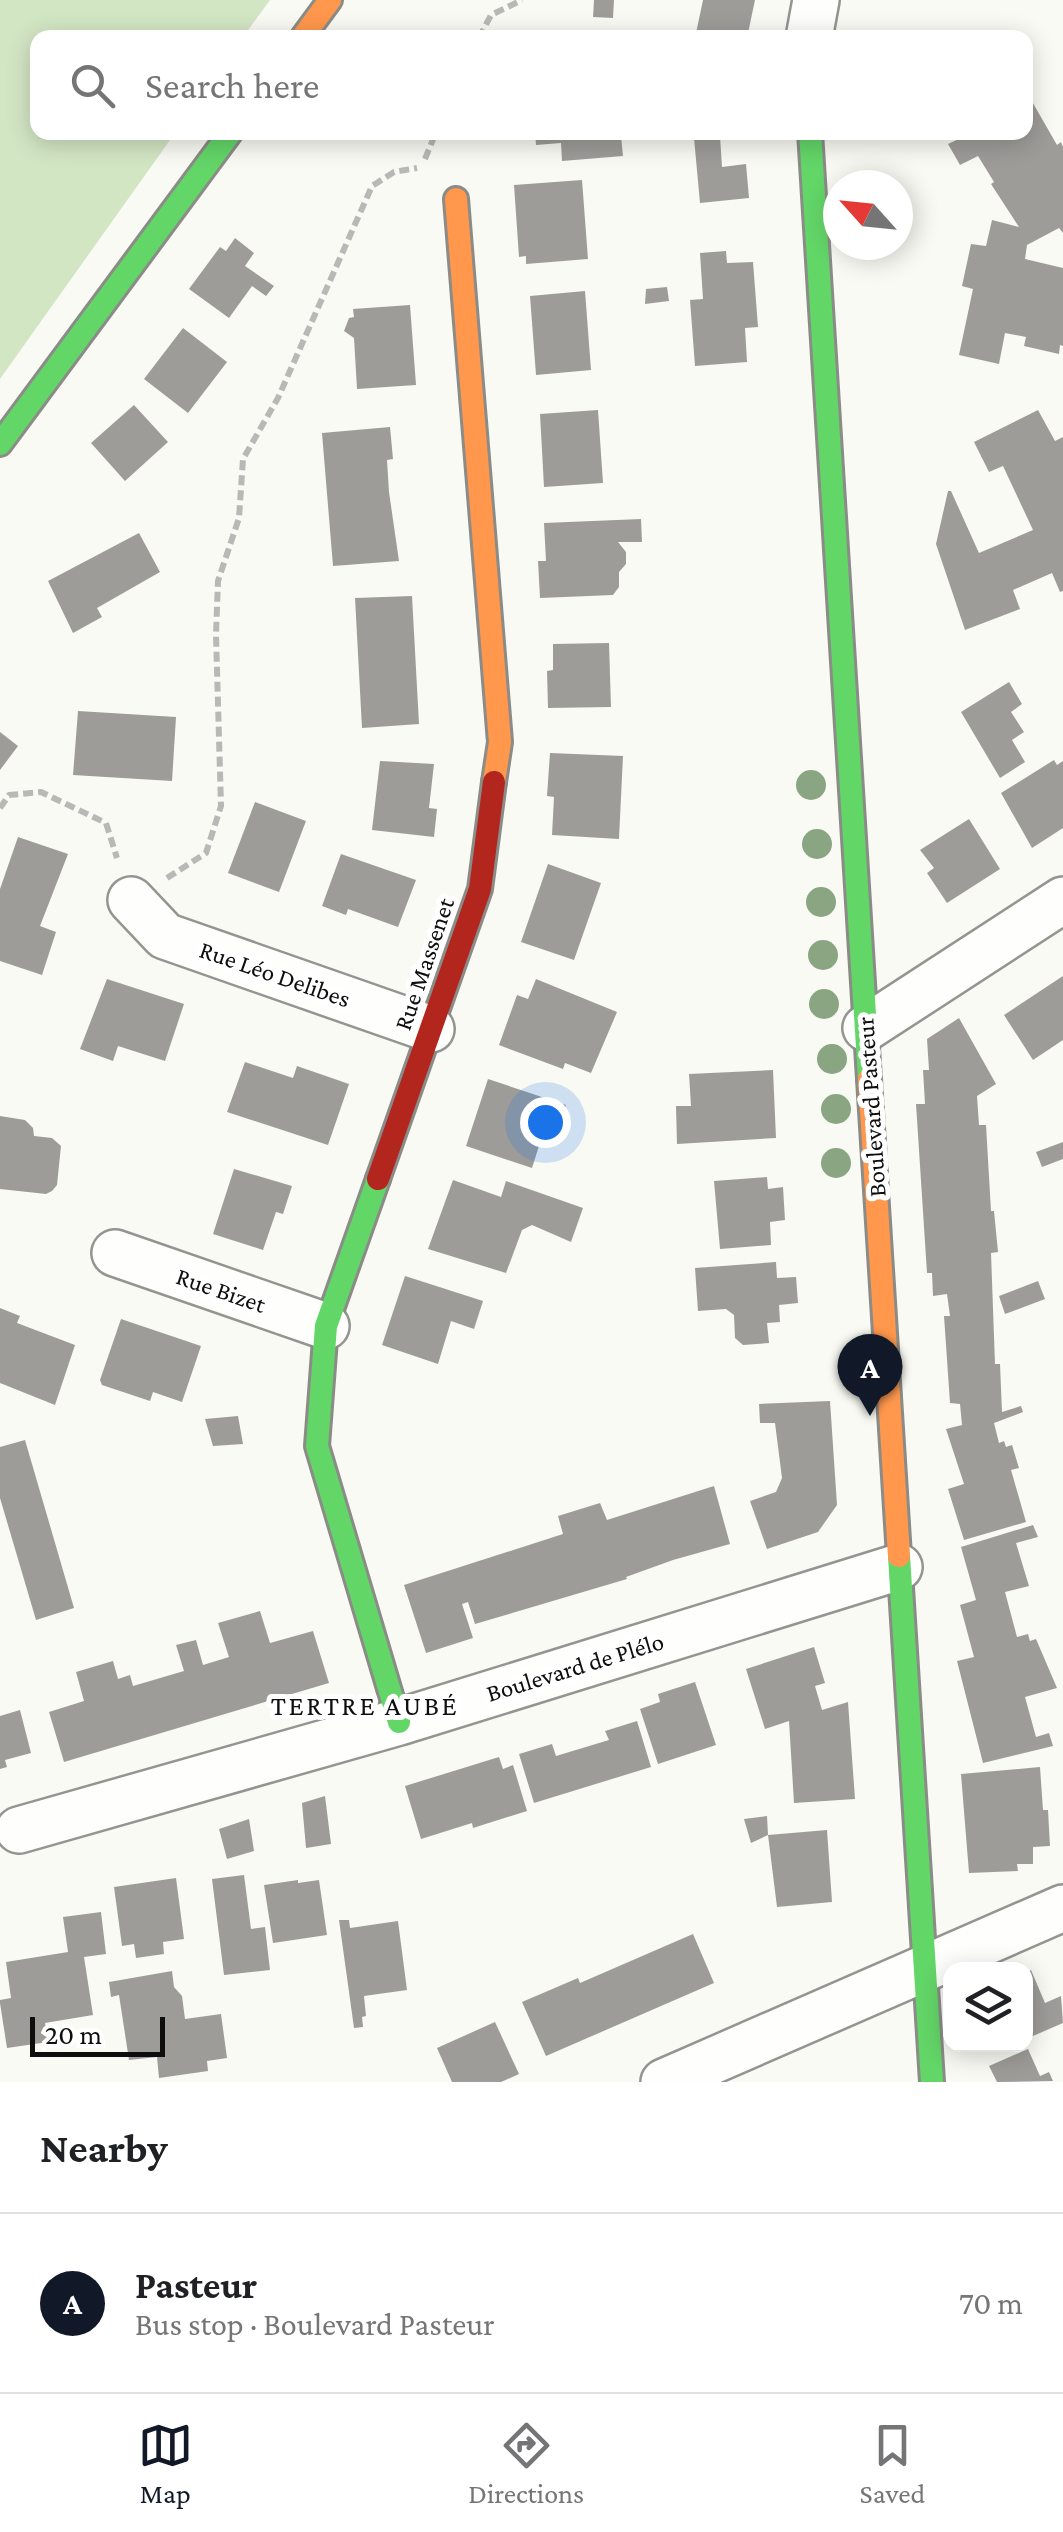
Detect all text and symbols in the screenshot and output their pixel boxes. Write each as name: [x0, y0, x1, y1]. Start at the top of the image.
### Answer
search box: [30, 30, 1033, 140]
icon: search: [65, 58, 120, 113]
text: Search here: [145, 64, 319, 106]
north arrow: [823, 170, 913, 260]
street label: Rue Massenet: [389, 894, 459, 1034]
street label: Rue Léo Delibes: [196, 936, 354, 1012]
street label: Boulevard Pasteur: [851, 1016, 891, 1198]
your location: [520, 1097, 571, 1148]
street label: Rue Bizet: [173, 1262, 270, 1318]
pin: A: [838, 1334, 902, 1416]
street label: Boulevard de Plélo: [483, 1627, 667, 1707]
district label: TERTRE AUBÉ: [271, 1690, 459, 1721]
map controls: [943, 1962, 1033, 2052]
button: layers: [943, 1962, 1033, 2052]
scale bar: [30, 2012, 165, 2056]
text: 20 m: [45, 2019, 102, 2050]
text: Nearby: [40, 2124, 168, 2171]
text: Pasteur: [135, 2264, 257, 2306]
text: A: [63, 2285, 82, 2321]
text: 70 m: [959, 2285, 1023, 2321]
text: Bus stop · Boulevard Pasteur: [135, 2306, 495, 2342]
tab: Map: [138, 2418, 193, 2509]
tab: Directions: [468, 2418, 584, 2509]
tab: Saved: [860, 2418, 925, 2509]

